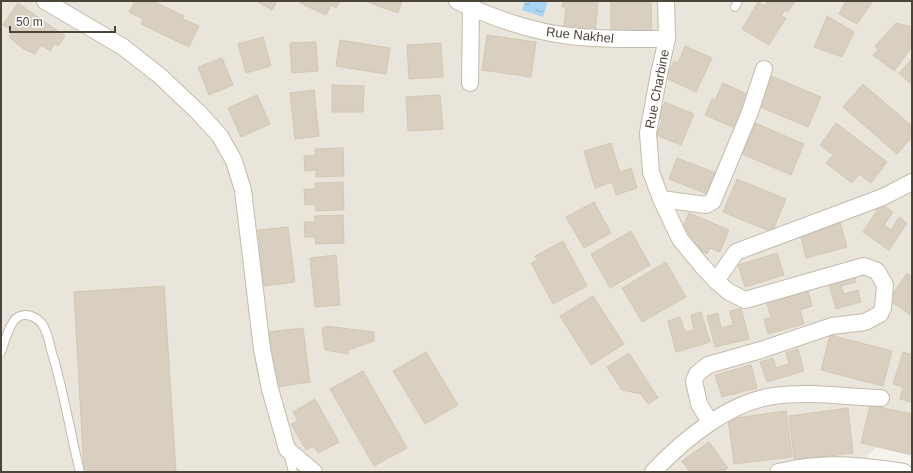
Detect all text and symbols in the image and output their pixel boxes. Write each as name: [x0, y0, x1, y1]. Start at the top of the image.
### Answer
scale bar: [10, 8, 115, 34]
text: 50 m: [16, 15, 43, 29]
street label: Rue Nakhel: [545, 24, 615, 46]
street label: Rue Charbine: [642, 48, 672, 130]

